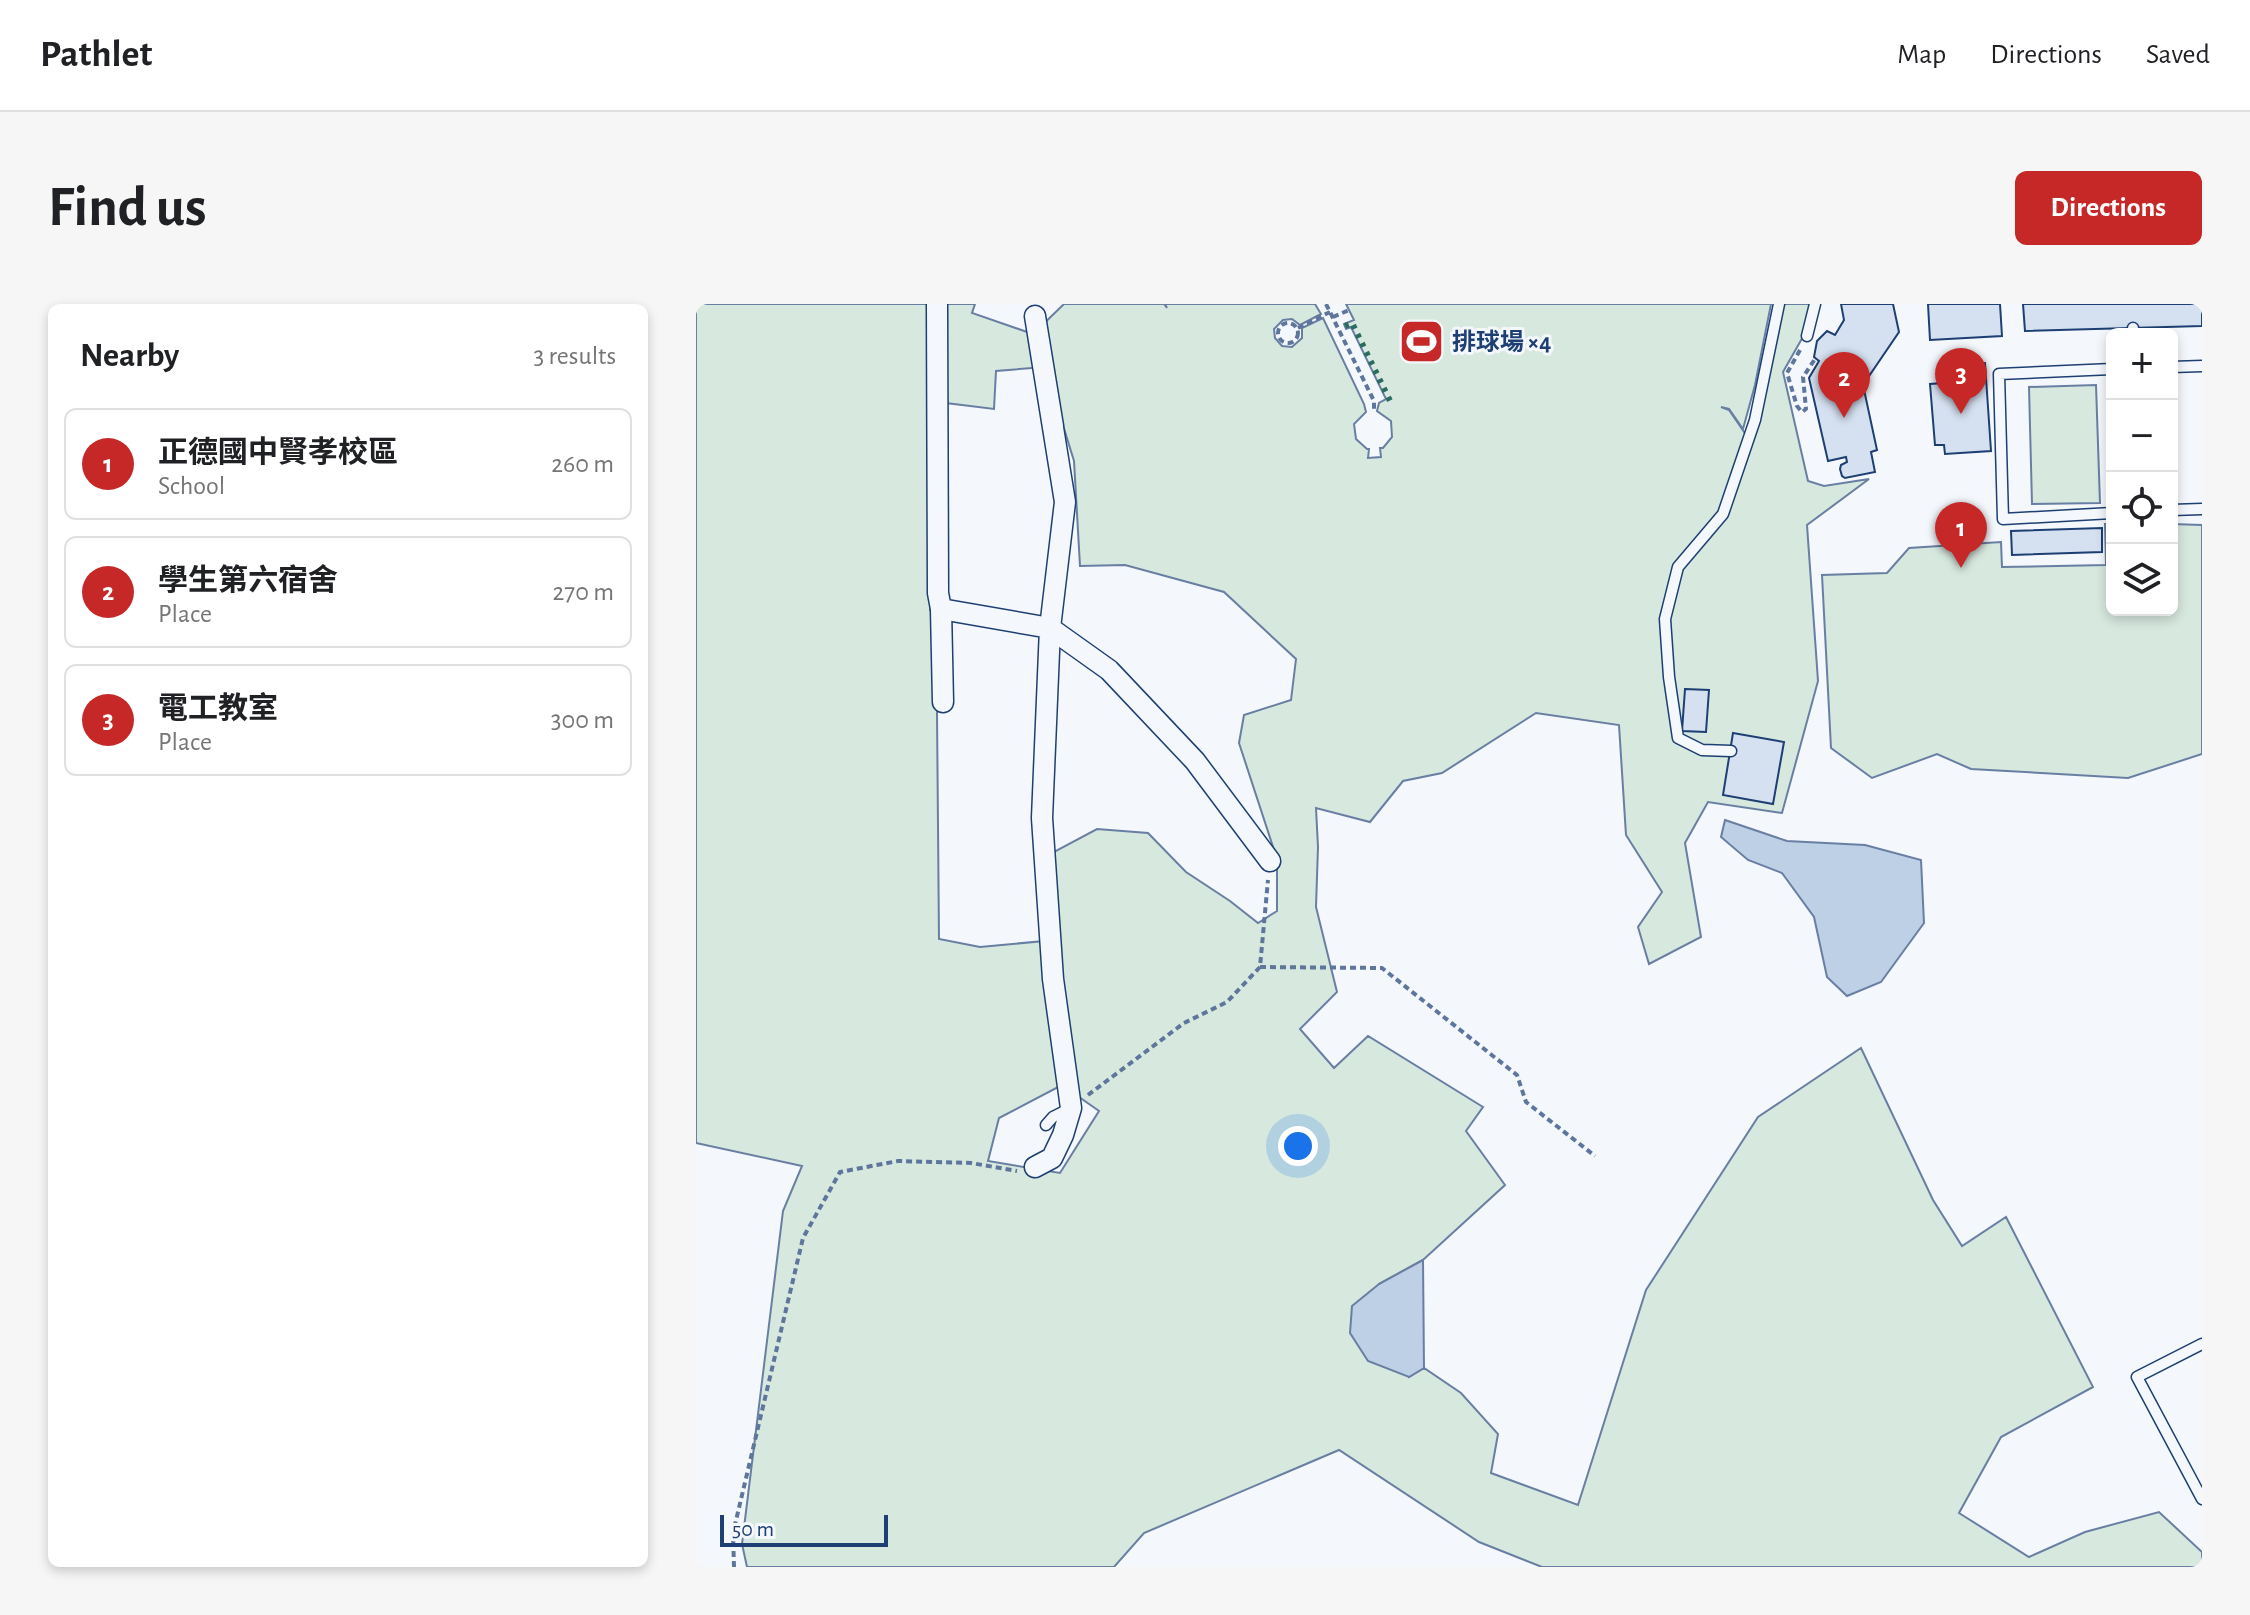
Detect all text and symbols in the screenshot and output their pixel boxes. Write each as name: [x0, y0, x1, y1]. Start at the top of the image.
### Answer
text: Pathlet: [40, 36, 152, 74]
text: Map: [1897, 41, 1946, 69]
text: Directions: [1990, 41, 2102, 69]
text: Saved: [2146, 41, 2210, 69]
button: Directions: [2015, 171, 2202, 245]
text: Find us: [48, 180, 206, 236]
sports icon: 排球場 ×4: [1397, 318, 1445, 366]
map controls: [2106, 328, 2178, 616]
button: +: [2106, 328, 2178, 400]
place label: 排球場 ×4: [1452, 329, 1551, 355]
text: Nearby: [80, 339, 179, 373]
text: 3 results: [533, 343, 616, 369]
pin: 3: [1935, 348, 1987, 414]
pin: 2: [1818, 352, 1870, 418]
button: −: [2106, 400, 2178, 472]
text: 正德國中賢孝校區: [158, 438, 398, 468]
text: 1: [103, 451, 113, 477]
text: 260 m: [551, 451, 614, 477]
button: locate: [2106, 472, 2178, 544]
text: School: [158, 473, 225, 499]
pin: 1: [1935, 502, 1987, 568]
button: layers: [2106, 544, 2178, 616]
text: 學生第六宿舍: [158, 566, 338, 596]
text: 2: [102, 579, 114, 605]
text: 270 m: [553, 579, 614, 605]
text: Place: [158, 601, 212, 627]
text: 電工教室: [158, 694, 278, 724]
text: 3: [102, 707, 114, 733]
text: 300 m: [551, 707, 614, 733]
text: Place: [158, 729, 212, 755]
your location: [1278, 1126, 1318, 1166]
scale bar: [720, 1511, 888, 1547]
text: 50 m: [732, 1518, 774, 1540]

